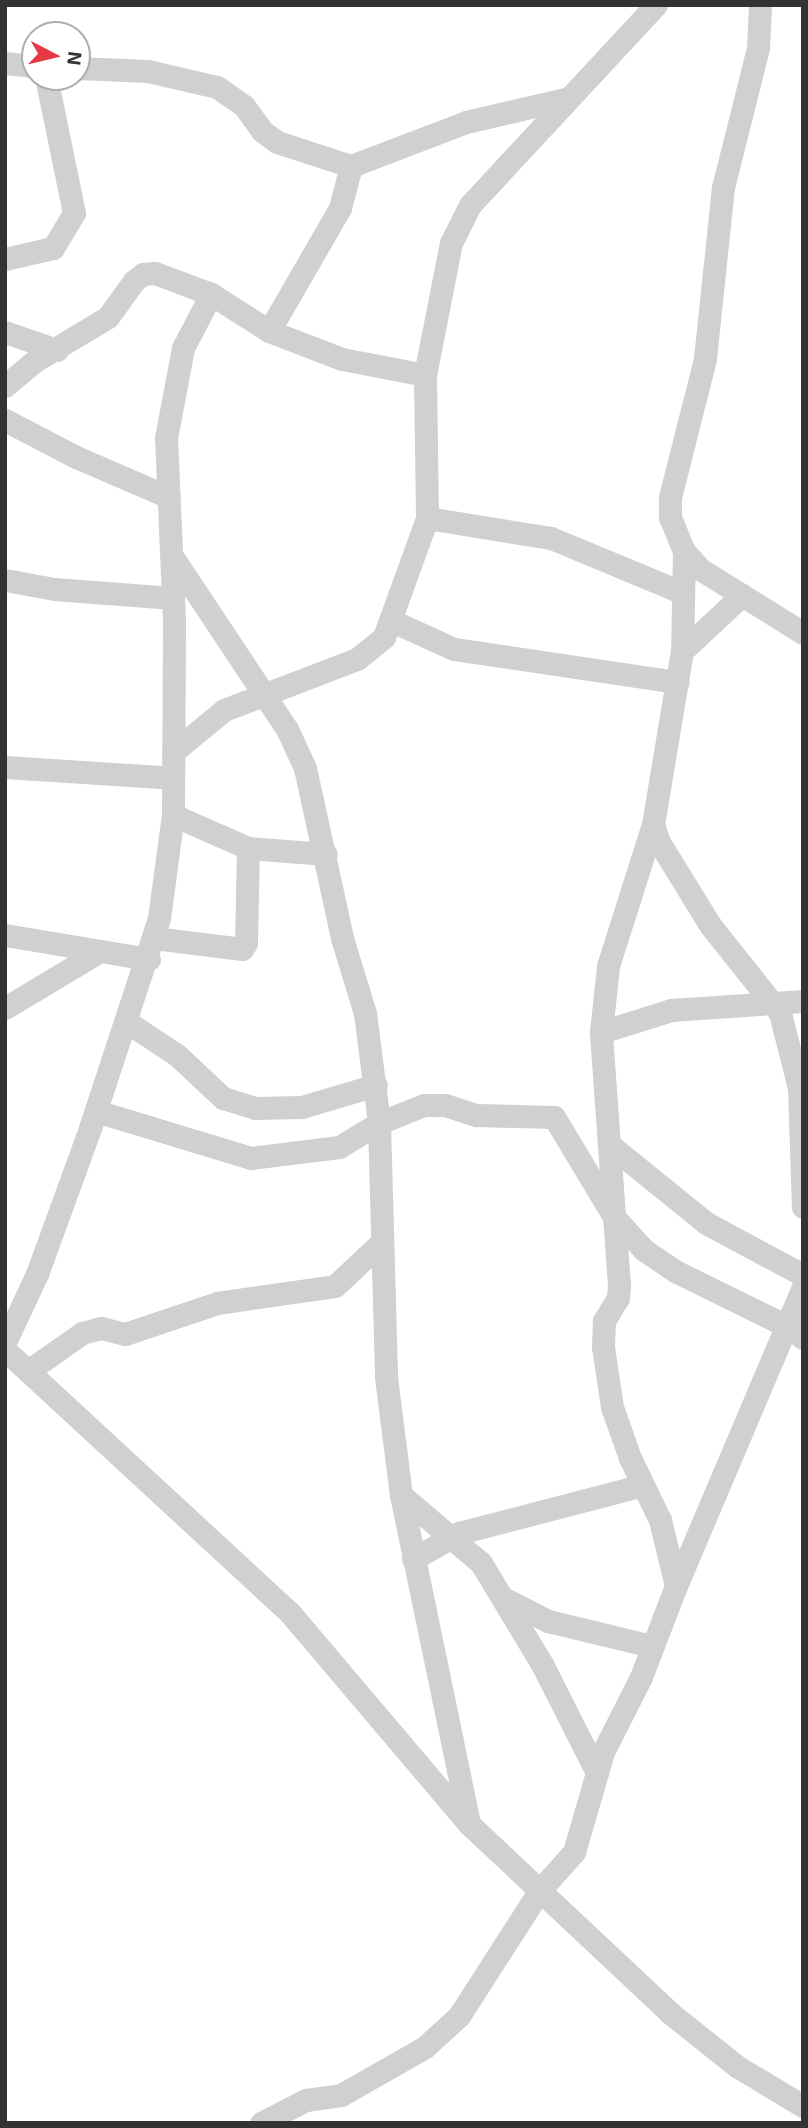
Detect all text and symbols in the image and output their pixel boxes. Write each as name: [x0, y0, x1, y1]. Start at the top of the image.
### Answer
north arrow: [21, 21, 91, 91]
text: N: [63, 50, 88, 67]

